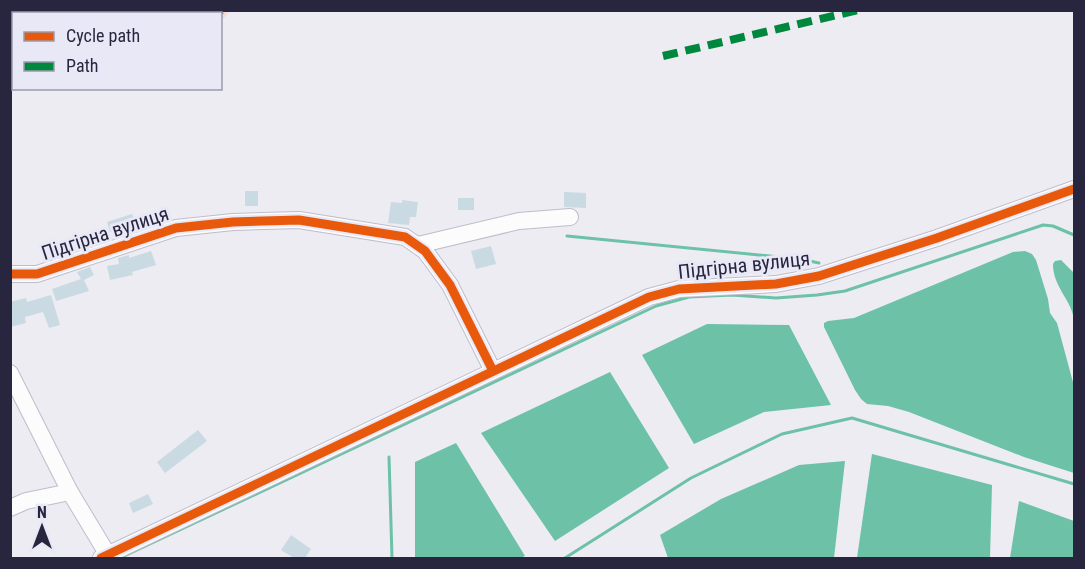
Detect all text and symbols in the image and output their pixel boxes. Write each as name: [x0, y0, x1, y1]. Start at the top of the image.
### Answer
legend: [12, 12, 222, 90]
text: Cycle path: [66, 25, 140, 46]
text: Path: [66, 55, 99, 76]
street label: Підгірна вулиця: [38, 201, 172, 265]
street label: Підгірна вулиця: [677, 246, 811, 284]
north arrow: [12, 497, 72, 557]
text: N: [37, 503, 47, 522]

